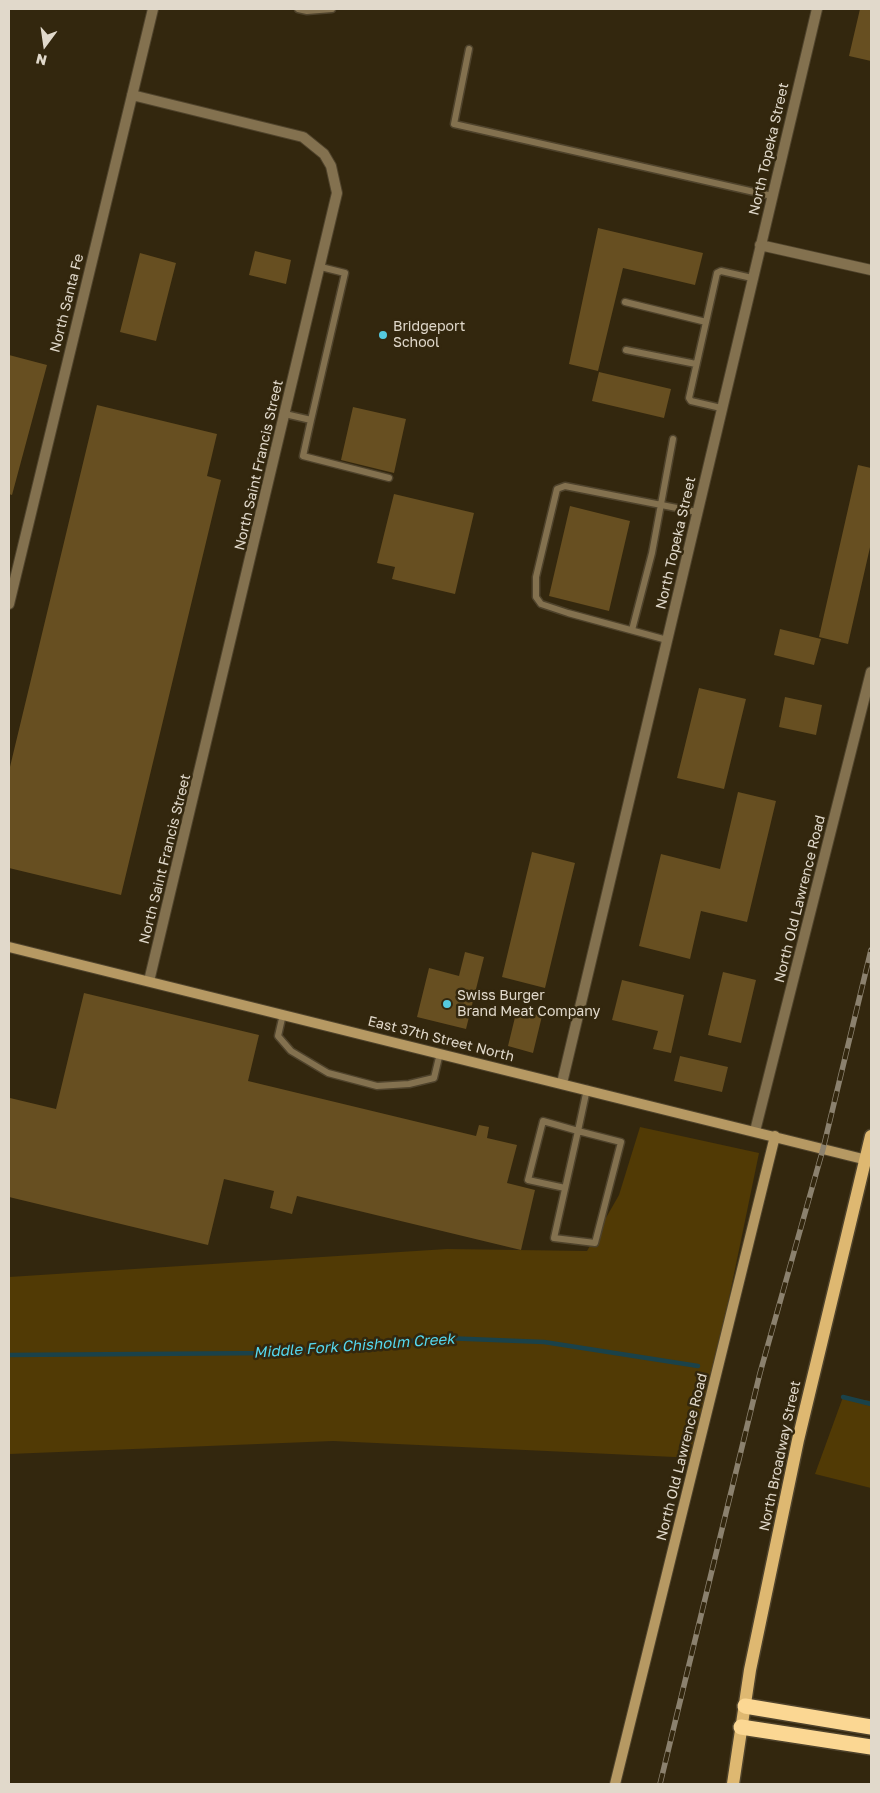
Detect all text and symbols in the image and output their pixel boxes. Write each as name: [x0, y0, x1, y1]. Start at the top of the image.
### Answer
north arrow: [20, 20, 70, 70]
text: N: [34, 51, 48, 70]
street label: North Topeka Street: [746, 81, 792, 217]
street label: North Santa Fe: [47, 252, 87, 354]
place label: Bridgeport School: [393, 319, 465, 352]
marker: Bridgeport School: [377, 329, 389, 341]
street label: North Saint Francis Street: [231, 378, 287, 552]
street label: North Topeka Street: [653, 475, 699, 611]
street label: North Saint Francis Street: [136, 772, 194, 946]
street label: North Old Lawrence Road: [771, 813, 829, 985]
place label: Swiss Burger Brand Meat Company: [457, 988, 600, 1020]
marker: Swiss Burger Brand Meat Company: [441, 998, 453, 1010]
street label: East 37th Street North: [366, 1013, 516, 1065]
water label: Middle Fork Chisholm Creek: [253, 1330, 455, 1362]
street label: North Old Lawrence Road: [653, 1371, 711, 1543]
street label: North Broadway Street: [756, 1379, 804, 1533]

